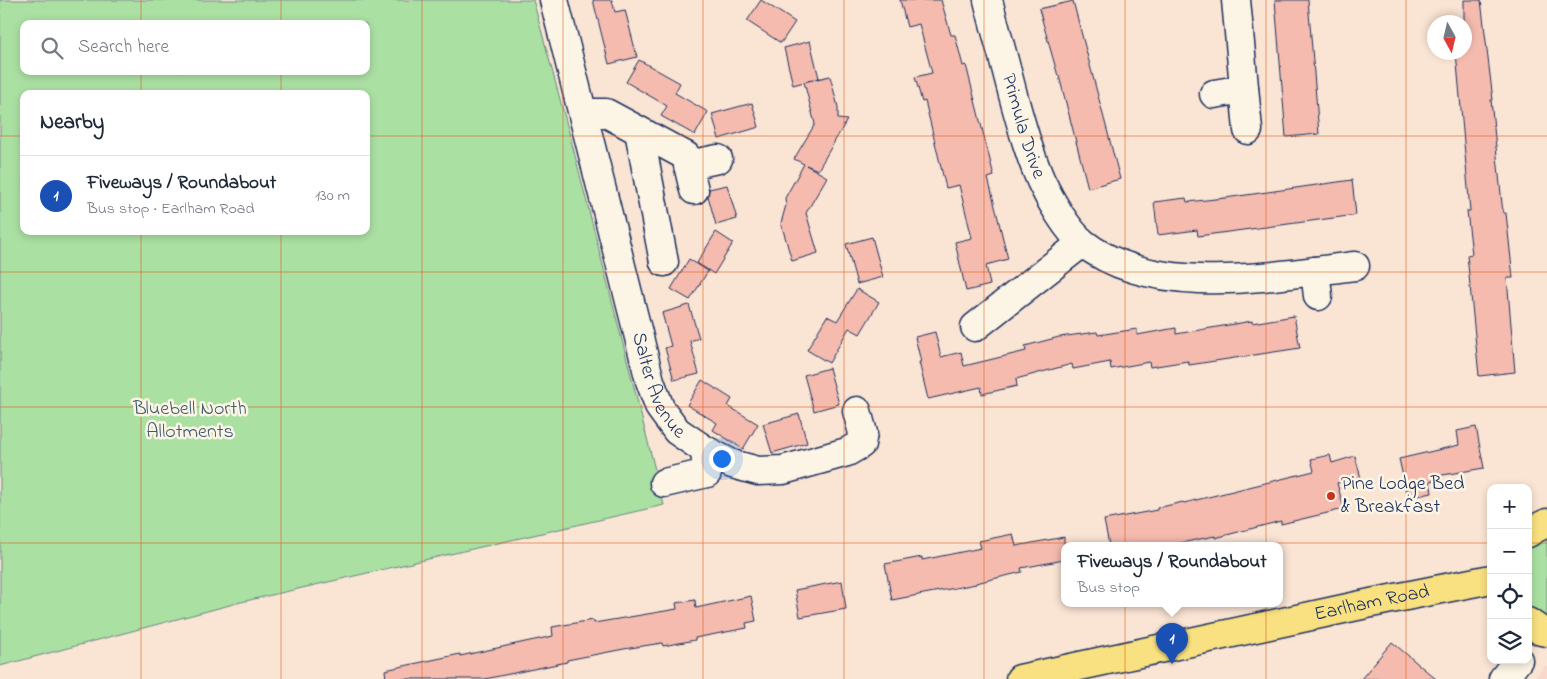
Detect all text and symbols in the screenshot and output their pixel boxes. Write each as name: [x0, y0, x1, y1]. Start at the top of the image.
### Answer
north arrow: [1427, 15, 1472, 60]
search box: [20, 20, 370, 75]
icon: search: [38, 34, 66, 62]
text: Search here: [78, 34, 169, 61]
street label: Primula Drive: [994, 71, 1053, 183]
text: Nearby: [40, 108, 104, 138]
text: Fiveways / Roundabout: [87, 170, 276, 197]
text: 1: [53, 184, 59, 208]
text: 130 m: [315, 184, 350, 208]
text: Bus stop · Earlham Road: [87, 197, 254, 221]
street label: Salter Avenue: [624, 329, 691, 447]
park label: Bluebell North Allotments: [132, 395, 247, 447]
your location: [709, 446, 735, 472]
place label: Pine Lodge Bed & Breakfast: [1341, 470, 1464, 522]
map controls: [1487, 484, 1532, 664]
button: +: [1487, 484, 1532, 529]
marker: Pine Lodge Bed & Breakfast: [1325, 490, 1337, 502]
button: −: [1487, 529, 1532, 574]
popup: [1061, 542, 1283, 607]
text: Fiveways / Roundabout: [1077, 549, 1267, 576]
button: locate: [1487, 574, 1532, 619]
text: Bus stop: [1077, 576, 1140, 600]
street label: Earlham Road: [1312, 577, 1432, 629]
button: layers: [1487, 619, 1532, 664]
pin: 1: [1156, 623, 1188, 664]

